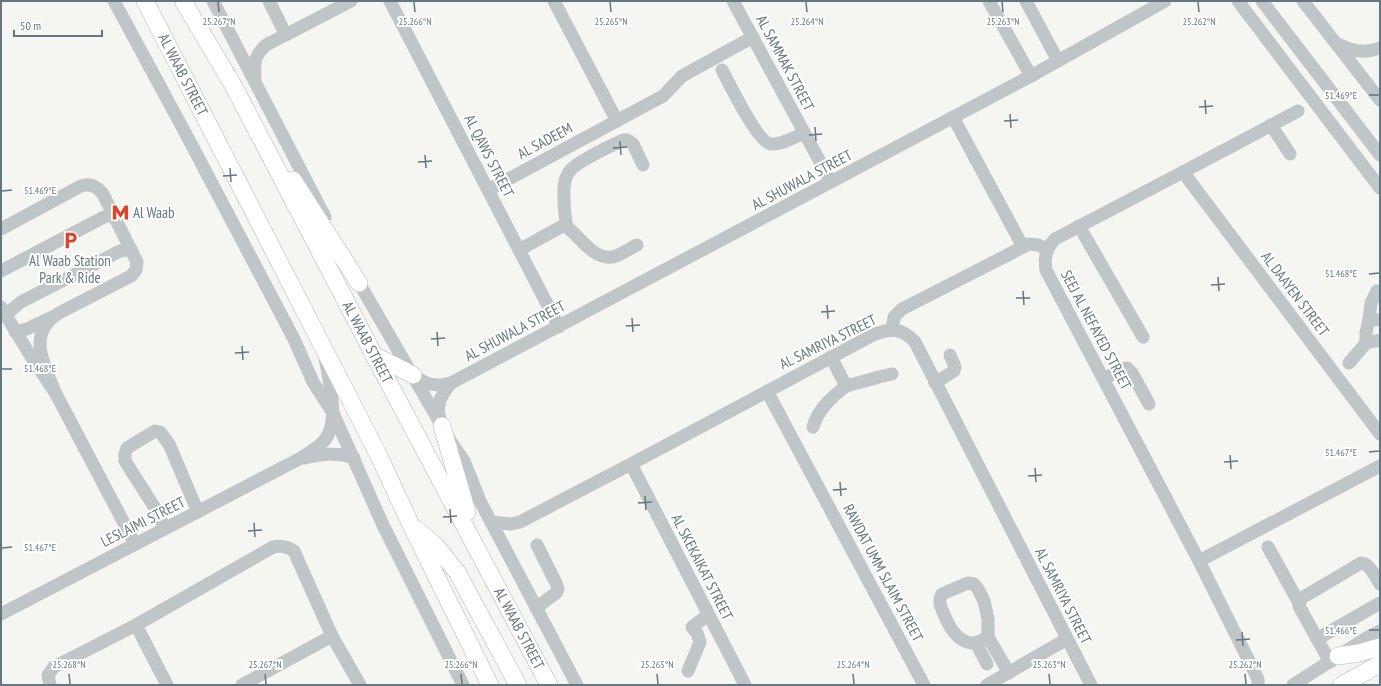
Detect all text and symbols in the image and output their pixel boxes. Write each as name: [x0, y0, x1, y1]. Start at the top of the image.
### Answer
scale bar: [14, 12, 102, 38]
street label: AL SAMMAK STREET: [752, 12, 819, 114]
text: 25.267°N: [202, 15, 236, 28]
text: 25.266°N: [398, 15, 432, 28]
text: 25.265°N: [594, 15, 628, 28]
text: 25.264°N: [790, 15, 824, 28]
text: 25.263°N: [986, 15, 1020, 28]
text: 25.262°N: [1182, 15, 1216, 28]
text: 50 m: [20, 18, 41, 33]
street label: AL WAAB STREET: [154, 30, 213, 119]
text: 51.469°E: [1325, 89, 1357, 102]
street label: AL QAWS STREET: [461, 111, 519, 201]
street label: AL SADEEM: [514, 118, 576, 163]
street label: AL SHUWALA STREET: [748, 145, 856, 214]
text: 51.469°E: [24, 184, 56, 197]
metro station icon: Al Waab: [110, 203, 130, 223]
place label: Al Waab: [133, 203, 175, 222]
parking icon: Al Waab Station Park & Ride: [60, 230, 80, 250]
street label: AL DAAYEN STREET: [1257, 248, 1334, 340]
place label: Al Waab Station Park & Ride: [29, 251, 111, 287]
street label: SEEJ AL NEFAYED STREET: [1057, 267, 1136, 393]
text: 51.468°E: [1325, 267, 1357, 280]
street label: AL SHUWALA STREET: [461, 296, 569, 365]
street label: AL WAAB STREET: [339, 298, 397, 386]
street label: AL SAMRIYA STREET: [776, 310, 880, 373]
text: 51.468°E: [24, 362, 56, 375]
text: 51.467°E: [1325, 446, 1357, 459]
street label: LESLAIMI STREET: [97, 492, 188, 551]
street label: RAWDAT UMM SLAIM STREET: [839, 501, 928, 645]
street label: AL SKEKAIKAT STREET: [668, 511, 737, 623]
text: 51.467°E: [24, 541, 56, 554]
street label: AL SAMRIYA STREET: [1031, 545, 1096, 647]
street label: AL WAAB STREET: [490, 584, 549, 673]
text: 51.466°E: [1325, 624, 1357, 637]
text: 25.268°N: [52, 658, 86, 671]
text: 25.267°N: [248, 658, 282, 671]
text: 25.266°N: [444, 658, 478, 671]
text: 25.265°N: [640, 658, 674, 671]
text: 25.264°N: [836, 658, 870, 671]
text: 25.263°N: [1032, 658, 1066, 671]
text: 25.262°N: [1228, 658, 1262, 671]

